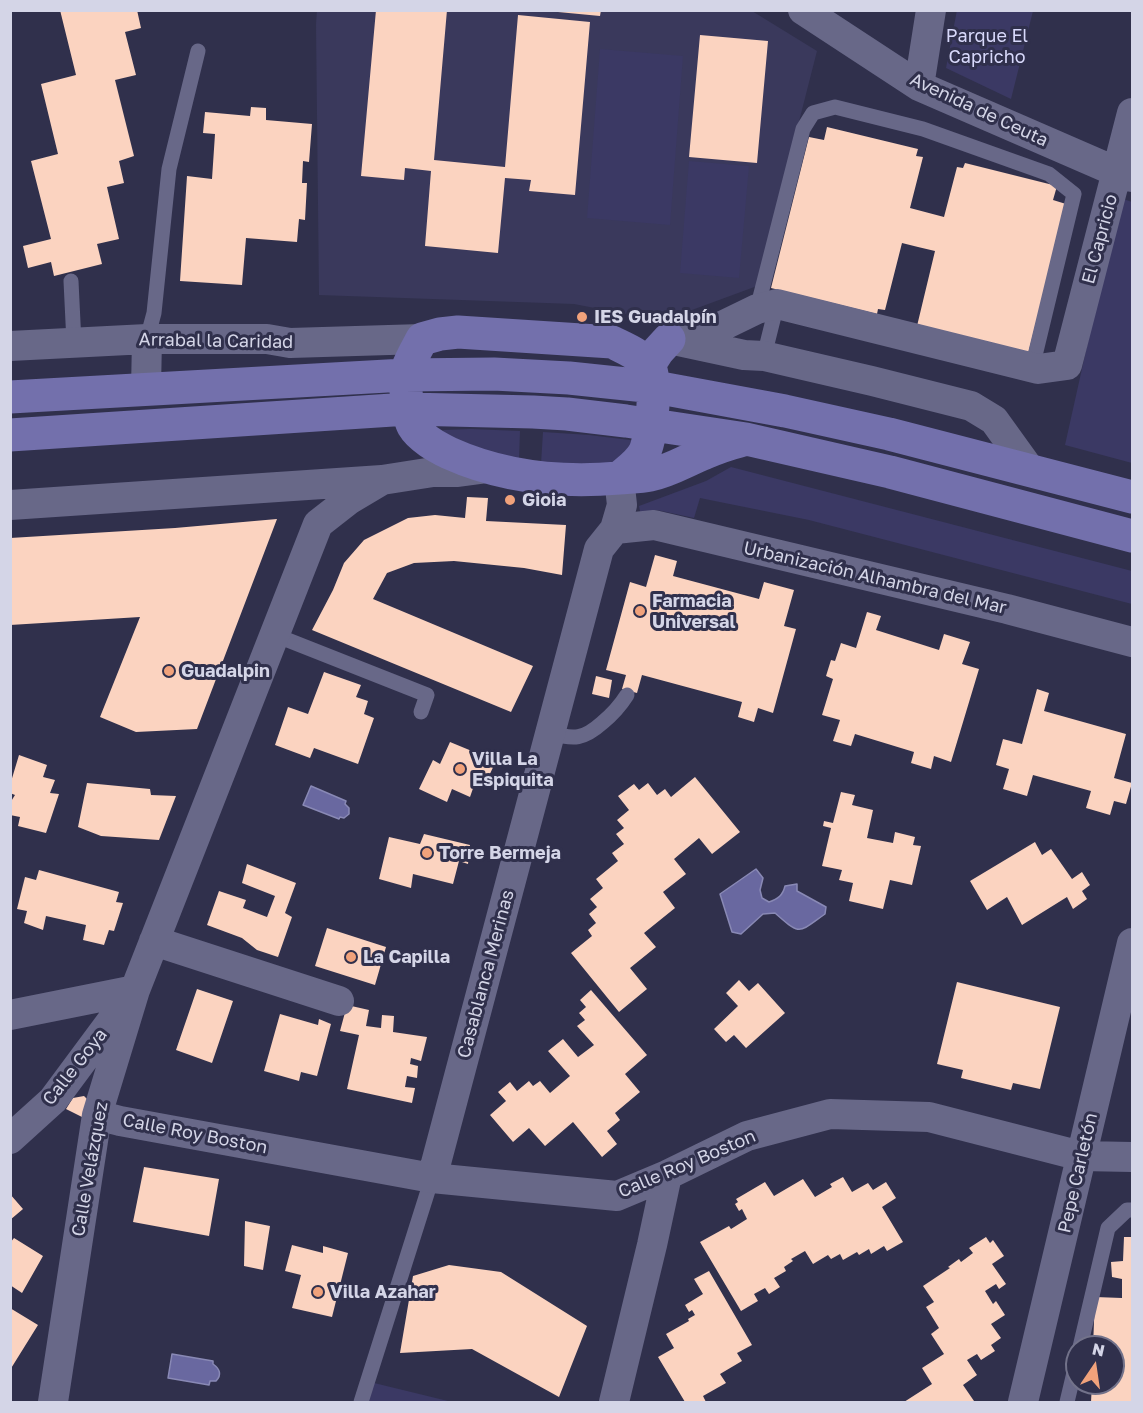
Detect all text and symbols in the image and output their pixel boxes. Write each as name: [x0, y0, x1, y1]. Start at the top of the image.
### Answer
park label: Parque El Capricho: [946, 25, 1028, 68]
street label: Avenida de Ceuta: [907, 69, 1051, 151]
street label: El Capricio: [1078, 192, 1122, 286]
place label: IES Guadalpín: [594, 306, 717, 328]
marker: IES Guadalpín: [575, 310, 589, 324]
street label: Arrabal la Caridad: [139, 329, 293, 353]
place label: Gioia: [522, 489, 566, 511]
marker: Gioia: [503, 493, 517, 507]
street label: Urbanización Alhambra del Mar: [741, 537, 1009, 619]
place label: Farmacia Universal: [652, 590, 736, 632]
marker: Farmacia Universal: [633, 604, 647, 618]
place label: Guadalpin: [181, 660, 270, 682]
marker: Guadalpin: [162, 664, 176, 678]
place label: Villa La Espiquita: [472, 748, 554, 790]
marker: Villa La Espiquita: [453, 762, 467, 776]
place label: Torre Bermeja: [439, 842, 561, 864]
marker: Torre Bermeja: [420, 846, 434, 860]
street label: Casablanca Merinas: [453, 888, 519, 1060]
place label: La Capilla: [363, 946, 450, 968]
marker: La Capilla: [344, 950, 358, 964]
street label: Calle Goya: [38, 1024, 112, 1110]
street label: Calle Velázquez: [67, 1100, 113, 1238]
street label: Calle Roy Boston: [121, 1109, 269, 1159]
street label: Pepe Carletón: [1054, 1111, 1102, 1235]
street label: Calle Roy Boston: [615, 1125, 759, 1203]
place label: Villa Azahar: [330, 1281, 436, 1303]
marker: Villa Azahar: [311, 1285, 325, 1299]
north arrow: [1065, 1335, 1125, 1395]
text: N: [1090, 1338, 1107, 1361]

